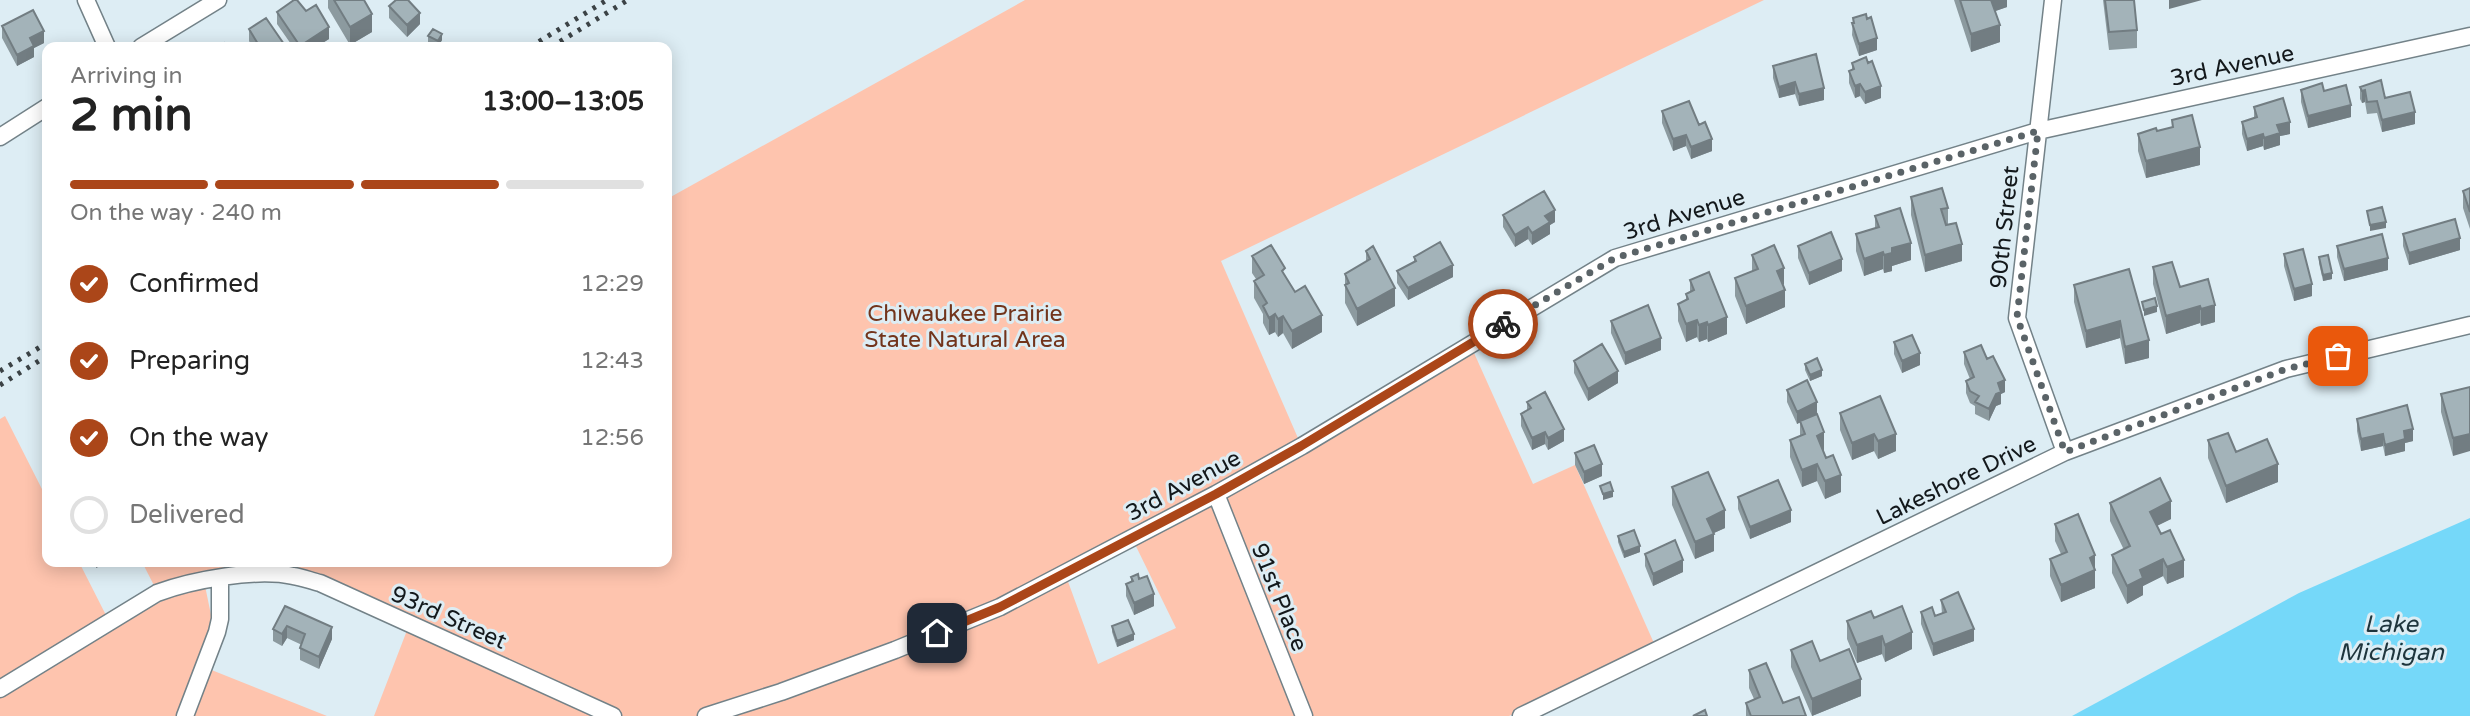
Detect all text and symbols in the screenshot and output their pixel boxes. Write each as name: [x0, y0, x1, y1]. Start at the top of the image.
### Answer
street label: 3rd Avenue: [2168, 39, 2297, 93]
text: Arriving in: [70, 62, 183, 90]
text: 13:00–13:05: [482, 86, 644, 117]
text: 2 min: [70, 88, 193, 143]
street label: 90th Street: [1985, 164, 2025, 290]
street label: 3rd Avenue: [1620, 183, 1748, 247]
text: On the way · 240 m: [70, 199, 282, 227]
icon: check: [70, 265, 108, 303]
text: Confirmed: [129, 268, 259, 299]
text: 12:29: [580, 270, 644, 298]
courier: [1468, 289, 1538, 359]
park label: Chiwaukee Prairie State Natural Area: [864, 300, 1066, 354]
icon: bike: [1484, 305, 1522, 343]
pin: [2308, 326, 2368, 386]
icon: bag: [2319, 337, 2357, 375]
icon: check: [70, 342, 108, 380]
text: Preparing: [129, 345, 250, 376]
text: 12:43: [580, 347, 644, 375]
icon: check: [70, 419, 108, 457]
text: On the way: [129, 422, 269, 453]
text: 12:56: [580, 424, 644, 452]
street label: Lakeshore Drive: [1872, 430, 2041, 532]
street label: 3rd Avenue: [1121, 444, 1246, 528]
text: Delivered: [129, 499, 245, 530]
street label: 91st Place: [1245, 539, 1313, 655]
street label: 93rd Street: [386, 580, 511, 656]
pin: [907, 603, 967, 663]
water label: Lake Michigan: [2338, 610, 2445, 667]
icon: home: [918, 614, 956, 652]

